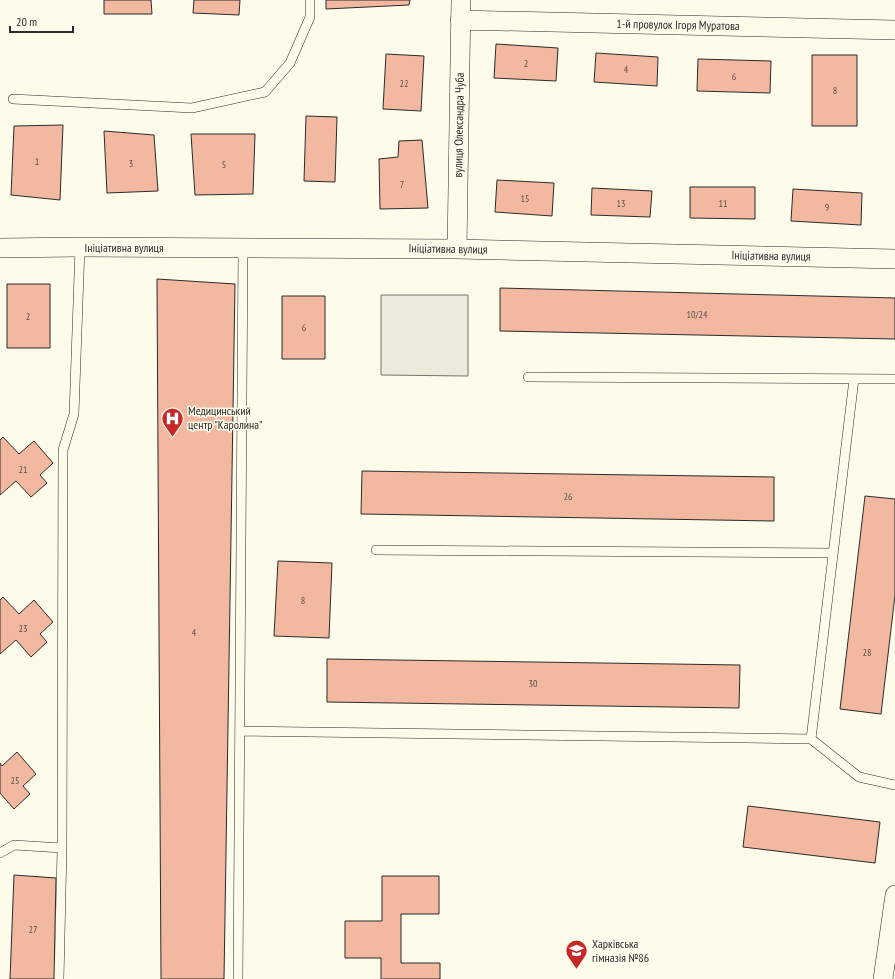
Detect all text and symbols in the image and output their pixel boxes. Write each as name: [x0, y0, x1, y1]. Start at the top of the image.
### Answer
scale bar: [10, 8, 73, 34]
text: 20 m: [16, 14, 37, 29]
street label: 1-й провулок Ігоря Муратова: [616, 16, 740, 33]
house number: 2: [524, 57, 528, 70]
house number: 4: [624, 63, 629, 76]
house number: 6: [732, 70, 737, 83]
street label: вулиця Олександра Чуба: [450, 72, 467, 178]
house number: 22: [400, 77, 409, 90]
house number: 8: [833, 84, 837, 97]
house number: 1: [35, 155, 39, 168]
house number: 3: [129, 157, 133, 170]
house number: 5: [222, 158, 226, 171]
house number: 7: [400, 178, 404, 191]
house number: 15: [521, 192, 530, 205]
house number: 13: [617, 197, 626, 210]
house number: 11: [719, 197, 728, 210]
house number: 9: [825, 201, 829, 214]
street label: Ініціативна вулиця: [84, 240, 164, 255]
street label: Ініціативна вулиця: [408, 240, 488, 257]
street label: Ініціативна вулиця: [731, 247, 811, 264]
house number: 10/24: [687, 308, 708, 321]
house number: 2: [26, 310, 30, 323]
house number: 6: [302, 321, 307, 334]
place label: Медицинський центр "Каролина": [188, 403, 263, 432]
hospital icon: Медицинський центр "Каролина": [160, 405, 186, 438]
house number: 21: [19, 463, 28, 476]
house number: 26: [564, 490, 573, 503]
house number: 8: [301, 594, 305, 607]
house number: 23: [19, 622, 28, 635]
house number: 4: [192, 626, 197, 639]
house number: 28: [863, 646, 872, 659]
house number: 30: [529, 677, 538, 690]
house number: 25: [11, 774, 20, 787]
house number: 27: [29, 923, 38, 936]
place label: Харківська гімназія №86: [592, 936, 649, 965]
school or university icon: Харківська гімназія №86: [564, 938, 590, 971]

